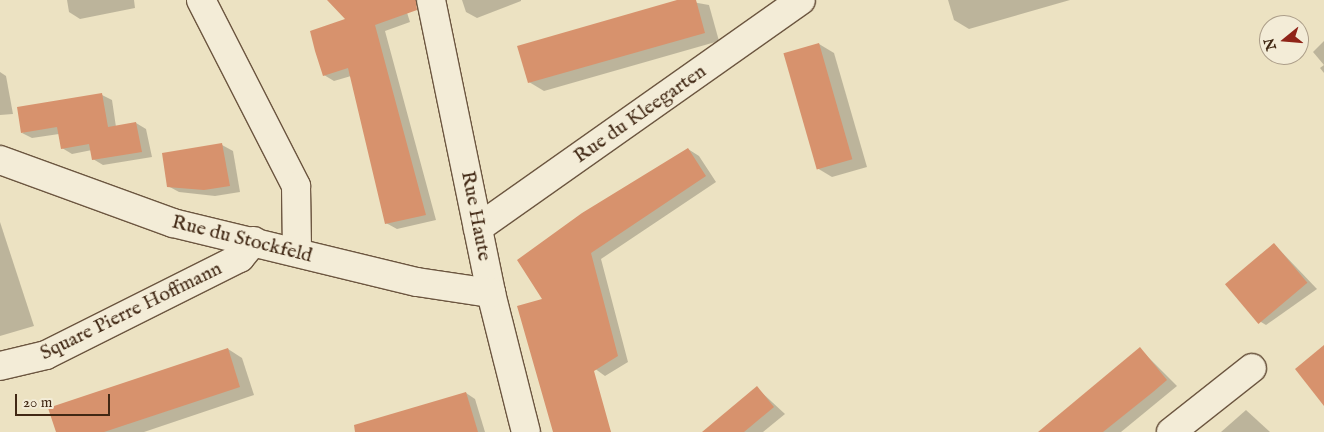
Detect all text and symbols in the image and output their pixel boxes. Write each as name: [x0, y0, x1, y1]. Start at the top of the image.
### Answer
north arrow: [1259, 15, 1309, 65]
text: N: [1260, 36, 1281, 53]
street label: Rue du Kleegarten: [569, 59, 711, 169]
street label: Rue Haute: [456, 169, 496, 263]
street label: Rue du Stockfeld: [169, 210, 315, 268]
street label: Square Pierre Hoffmann: [36, 257, 226, 365]
scale bar: [18, 384, 112, 416]
text: 20 m: [23, 393, 52, 412]

